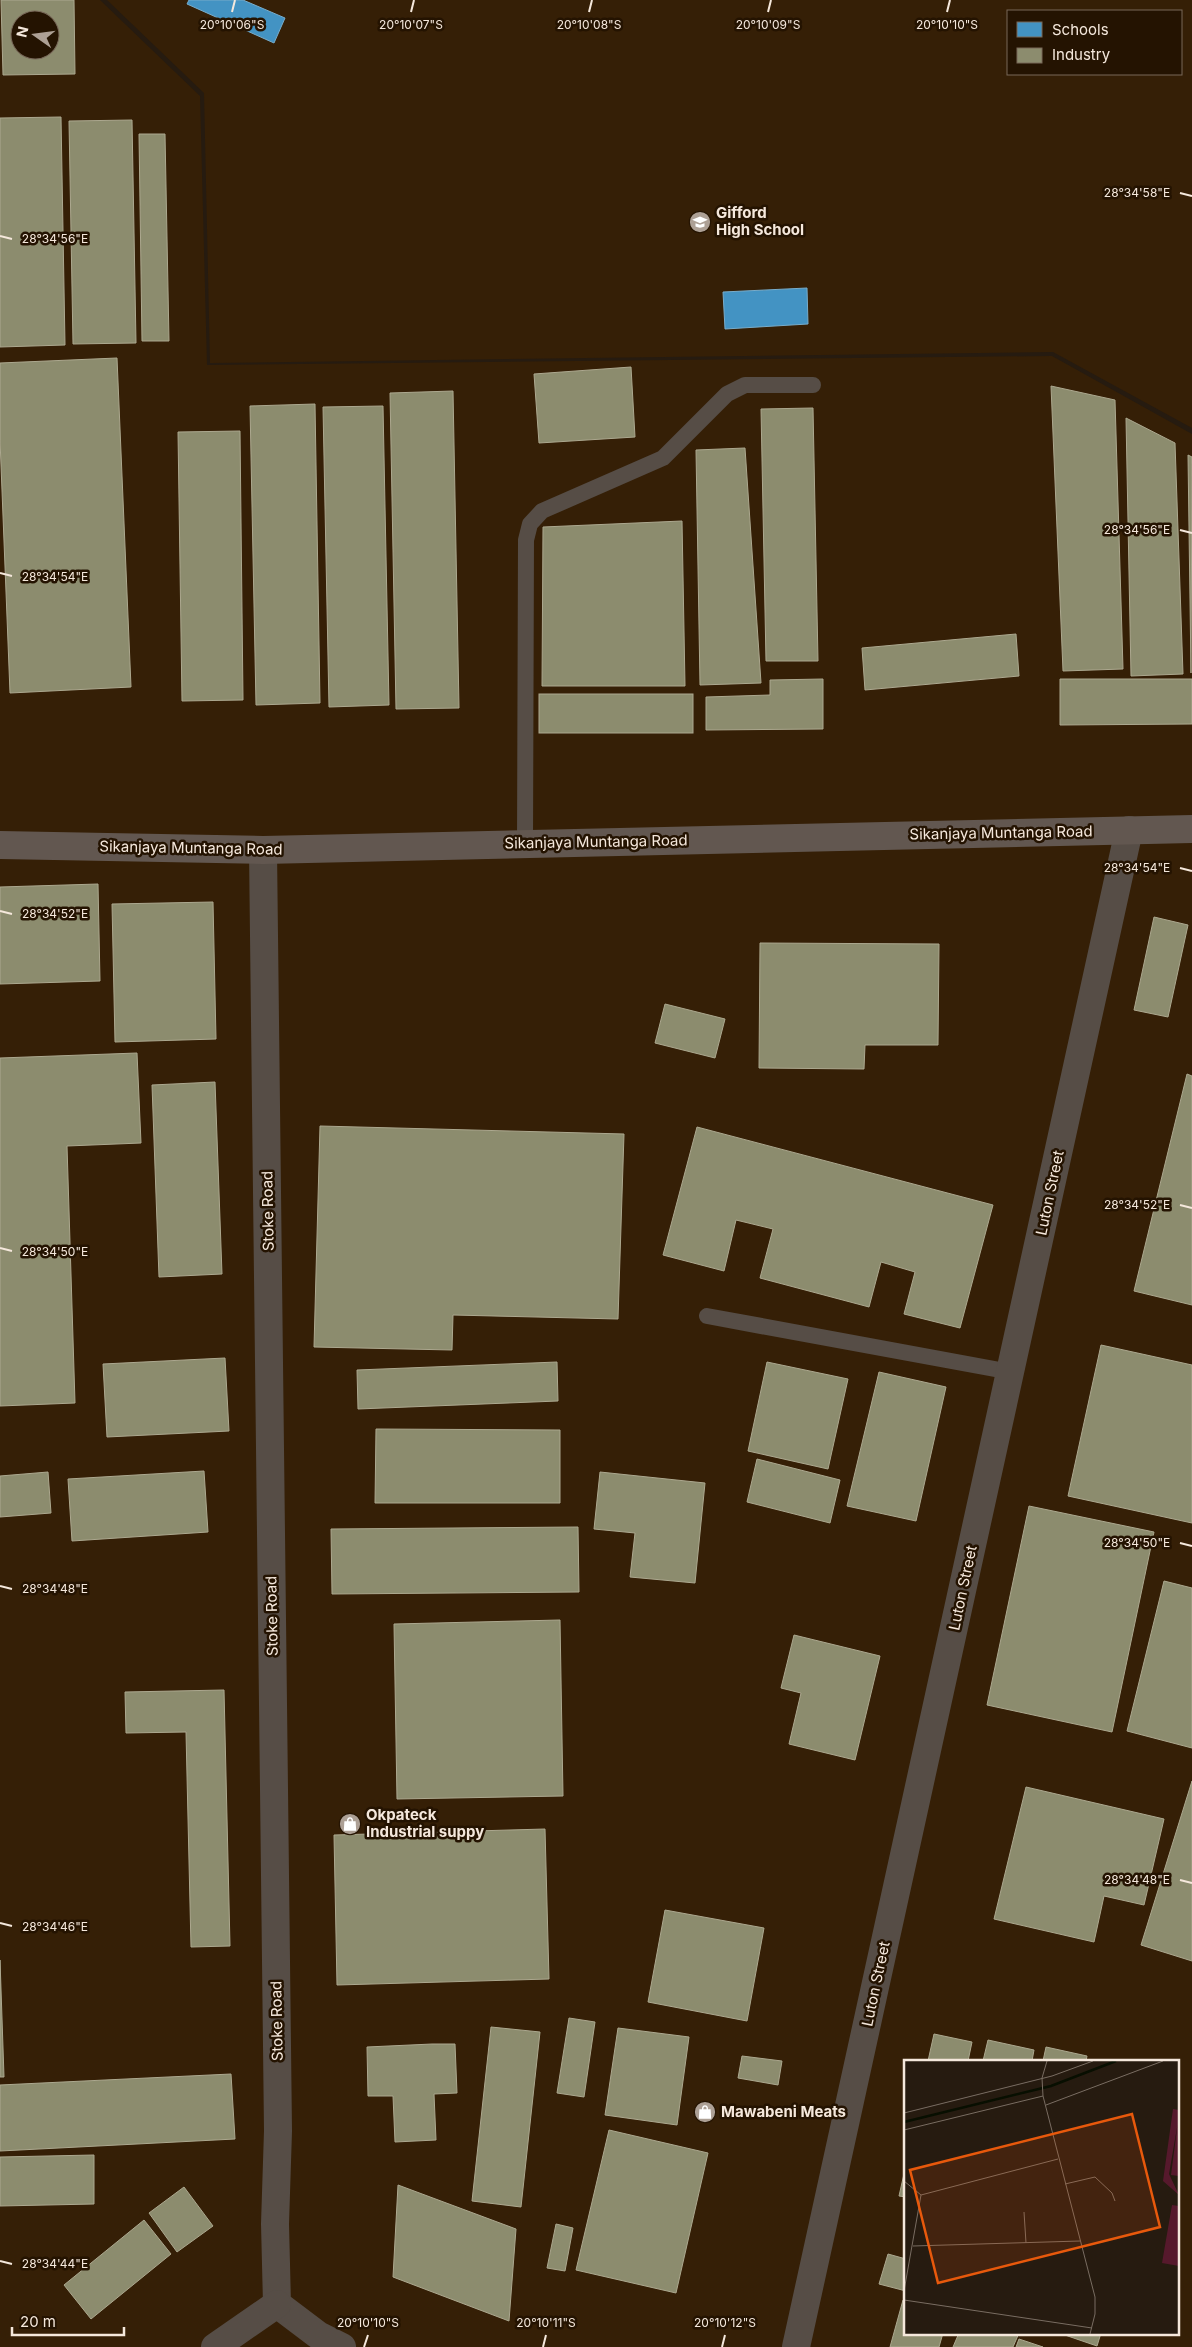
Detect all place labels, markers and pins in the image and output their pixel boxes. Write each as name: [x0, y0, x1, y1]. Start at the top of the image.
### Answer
place label: Gifford High School: [716, 203, 804, 239]
school or university icon: Gifford High School: [688, 210, 712, 234]
place label: Okpateck Industrial suppy: [366, 1805, 484, 1841]
shop icon: Okpateck Industrial suppy: [338, 1812, 362, 1836]
shop icon: Mawabeni Meats: [693, 2100, 717, 2124]
place label: Mawabeni Meats: [721, 2102, 846, 2121]

